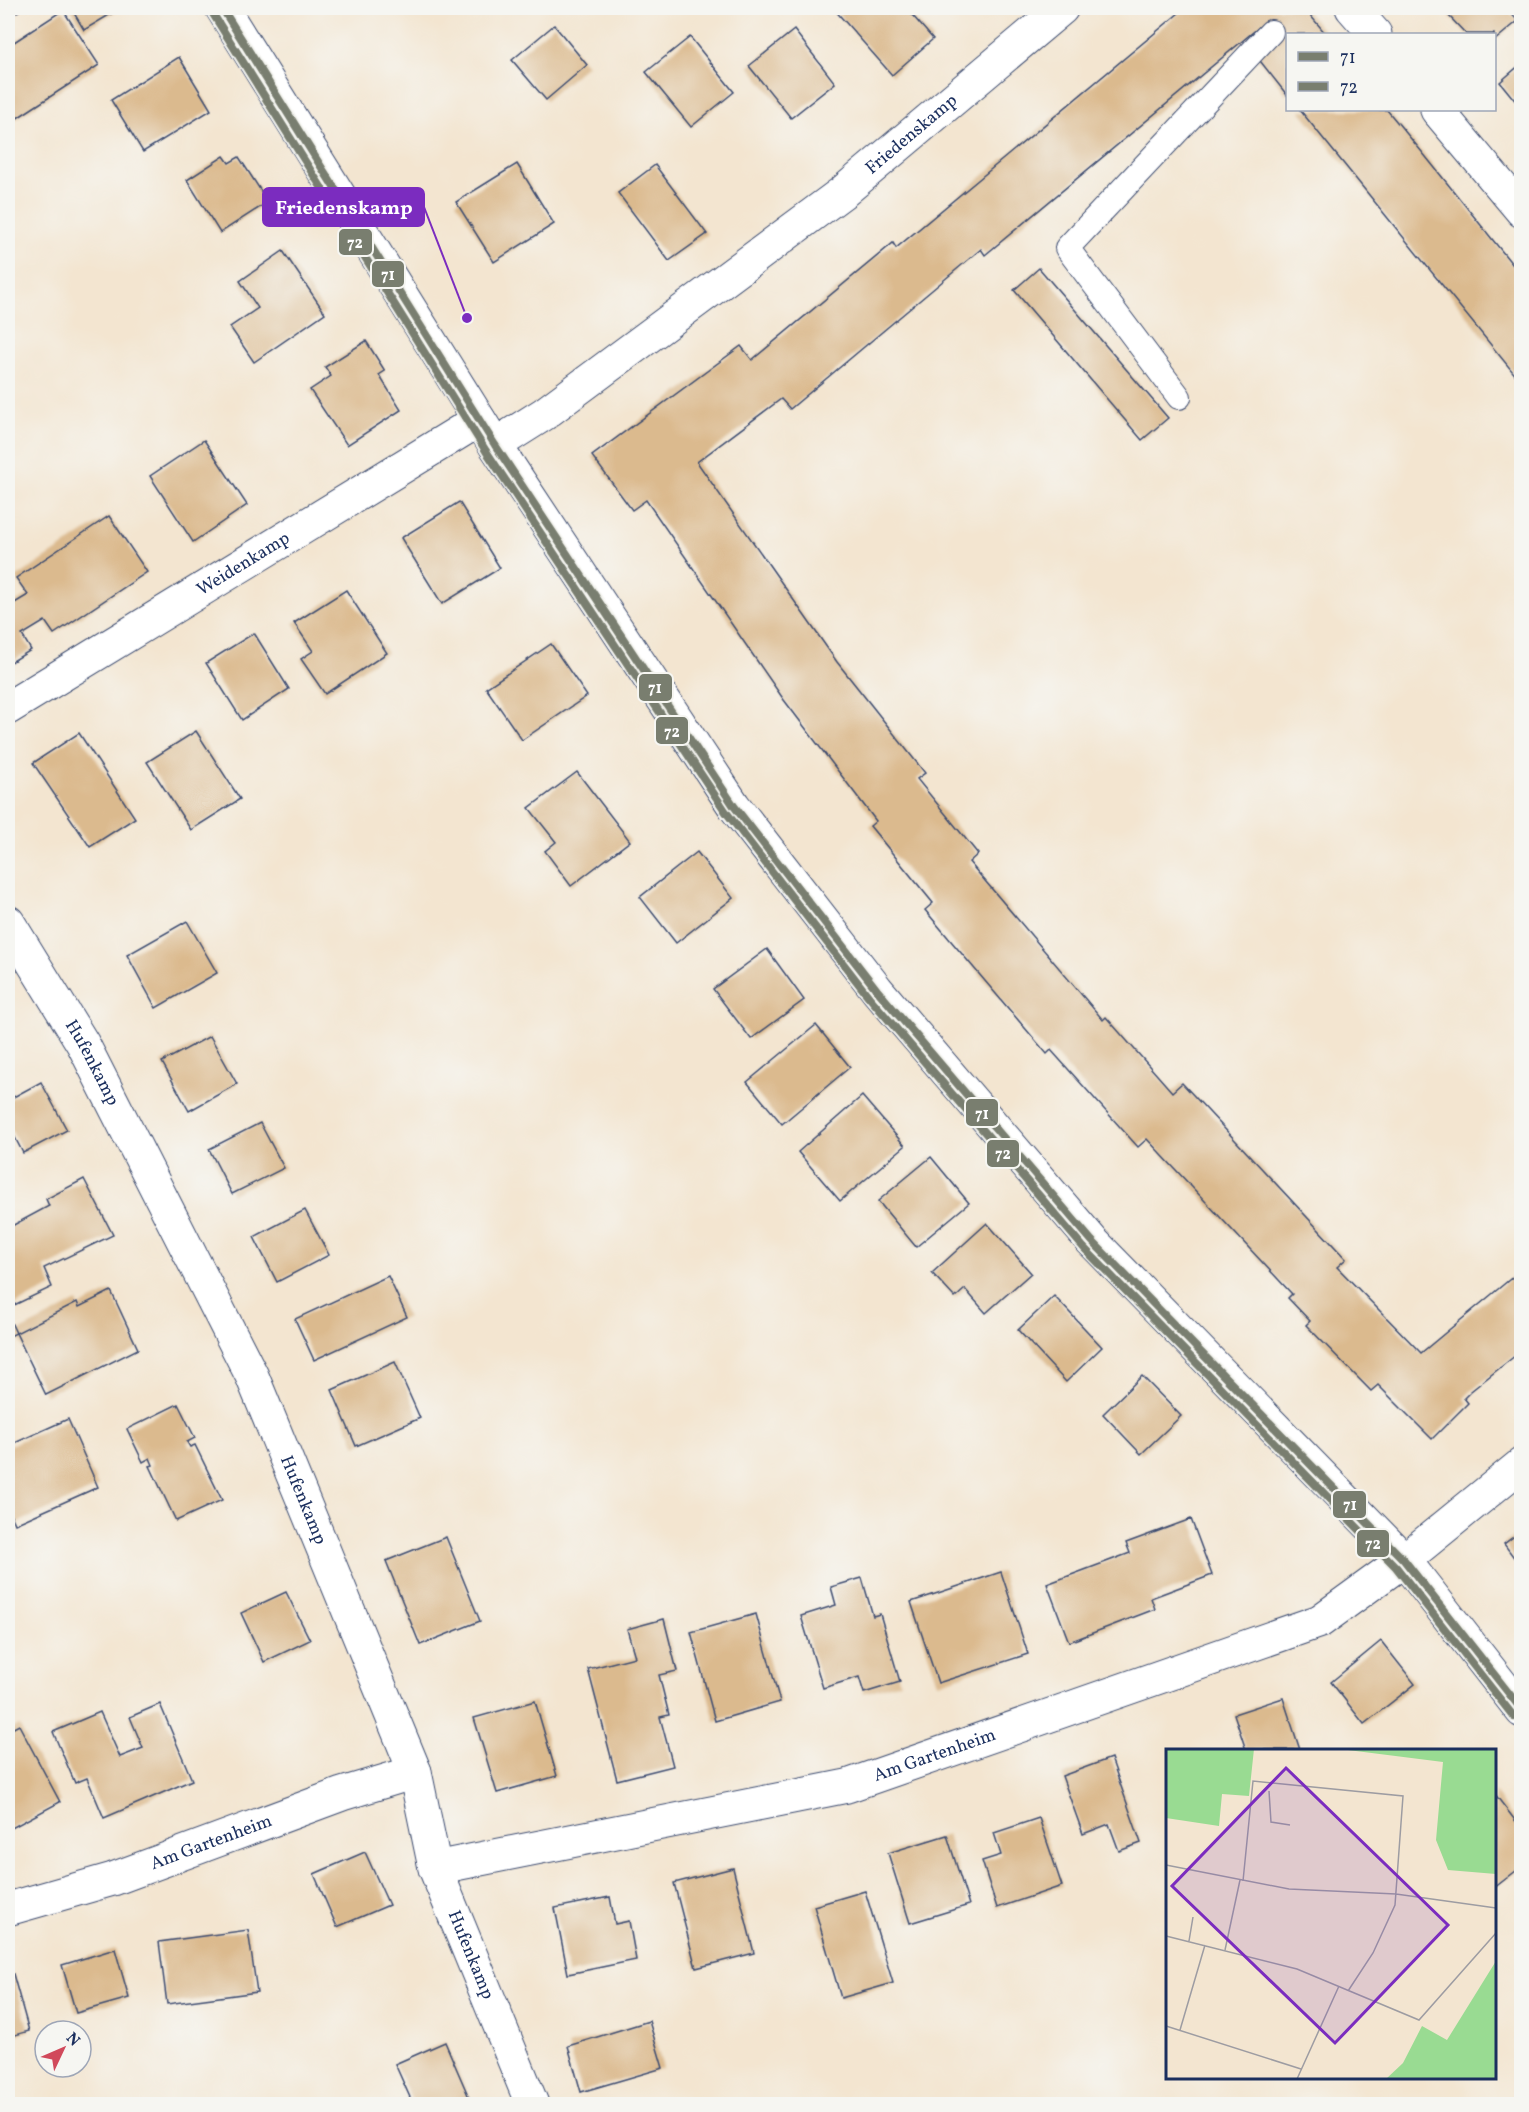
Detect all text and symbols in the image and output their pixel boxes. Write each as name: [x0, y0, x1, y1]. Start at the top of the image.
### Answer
legend: [1286, 33, 1496, 111]
text: 71: [1340, 46, 1356, 71]
text: 72: [1340, 76, 1358, 101]
street label: Friedenskamp: [860, 88, 963, 180]
callout: Friedenskamp: [263, 188, 424, 226]
text: Friedenskamp: [275, 195, 413, 223]
line badge: 72: [338, 228, 373, 256]
text: 72: [347, 233, 363, 255]
line badge: 71: [371, 260, 405, 288]
text: 71: [381, 265, 395, 287]
street label: Weidenkamp: [192, 526, 295, 602]
line badge: 71: [638, 673, 673, 702]
text: 71: [648, 678, 662, 700]
line badge: 72: [655, 716, 689, 745]
text: 72: [664, 722, 680, 744]
street label: Hufenkamp: [59, 1015, 125, 1110]
line badge: 71: [965, 1098, 999, 1127]
text: 71: [975, 1104, 989, 1126]
line badge: 72: [986, 1139, 1020, 1168]
text: 72: [995, 1144, 1011, 1166]
street label: Hufenkamp: [274, 1452, 333, 1548]
line badge: 71: [1332, 1490, 1367, 1519]
text: 71: [1343, 1495, 1357, 1517]
line badge: 72: [1356, 1529, 1390, 1558]
text: 72: [1365, 1534, 1381, 1556]
street label: Am Gartenheim: [870, 1722, 999, 1788]
inset map: [1166, 1749, 1496, 2079]
street label: Am Gartenheim: [147, 1809, 276, 1877]
street label: Hufenkamp: [441, 1907, 500, 2003]
north arrow: [33, 2019, 93, 2079]
text: N: [60, 2028, 85, 2052]

